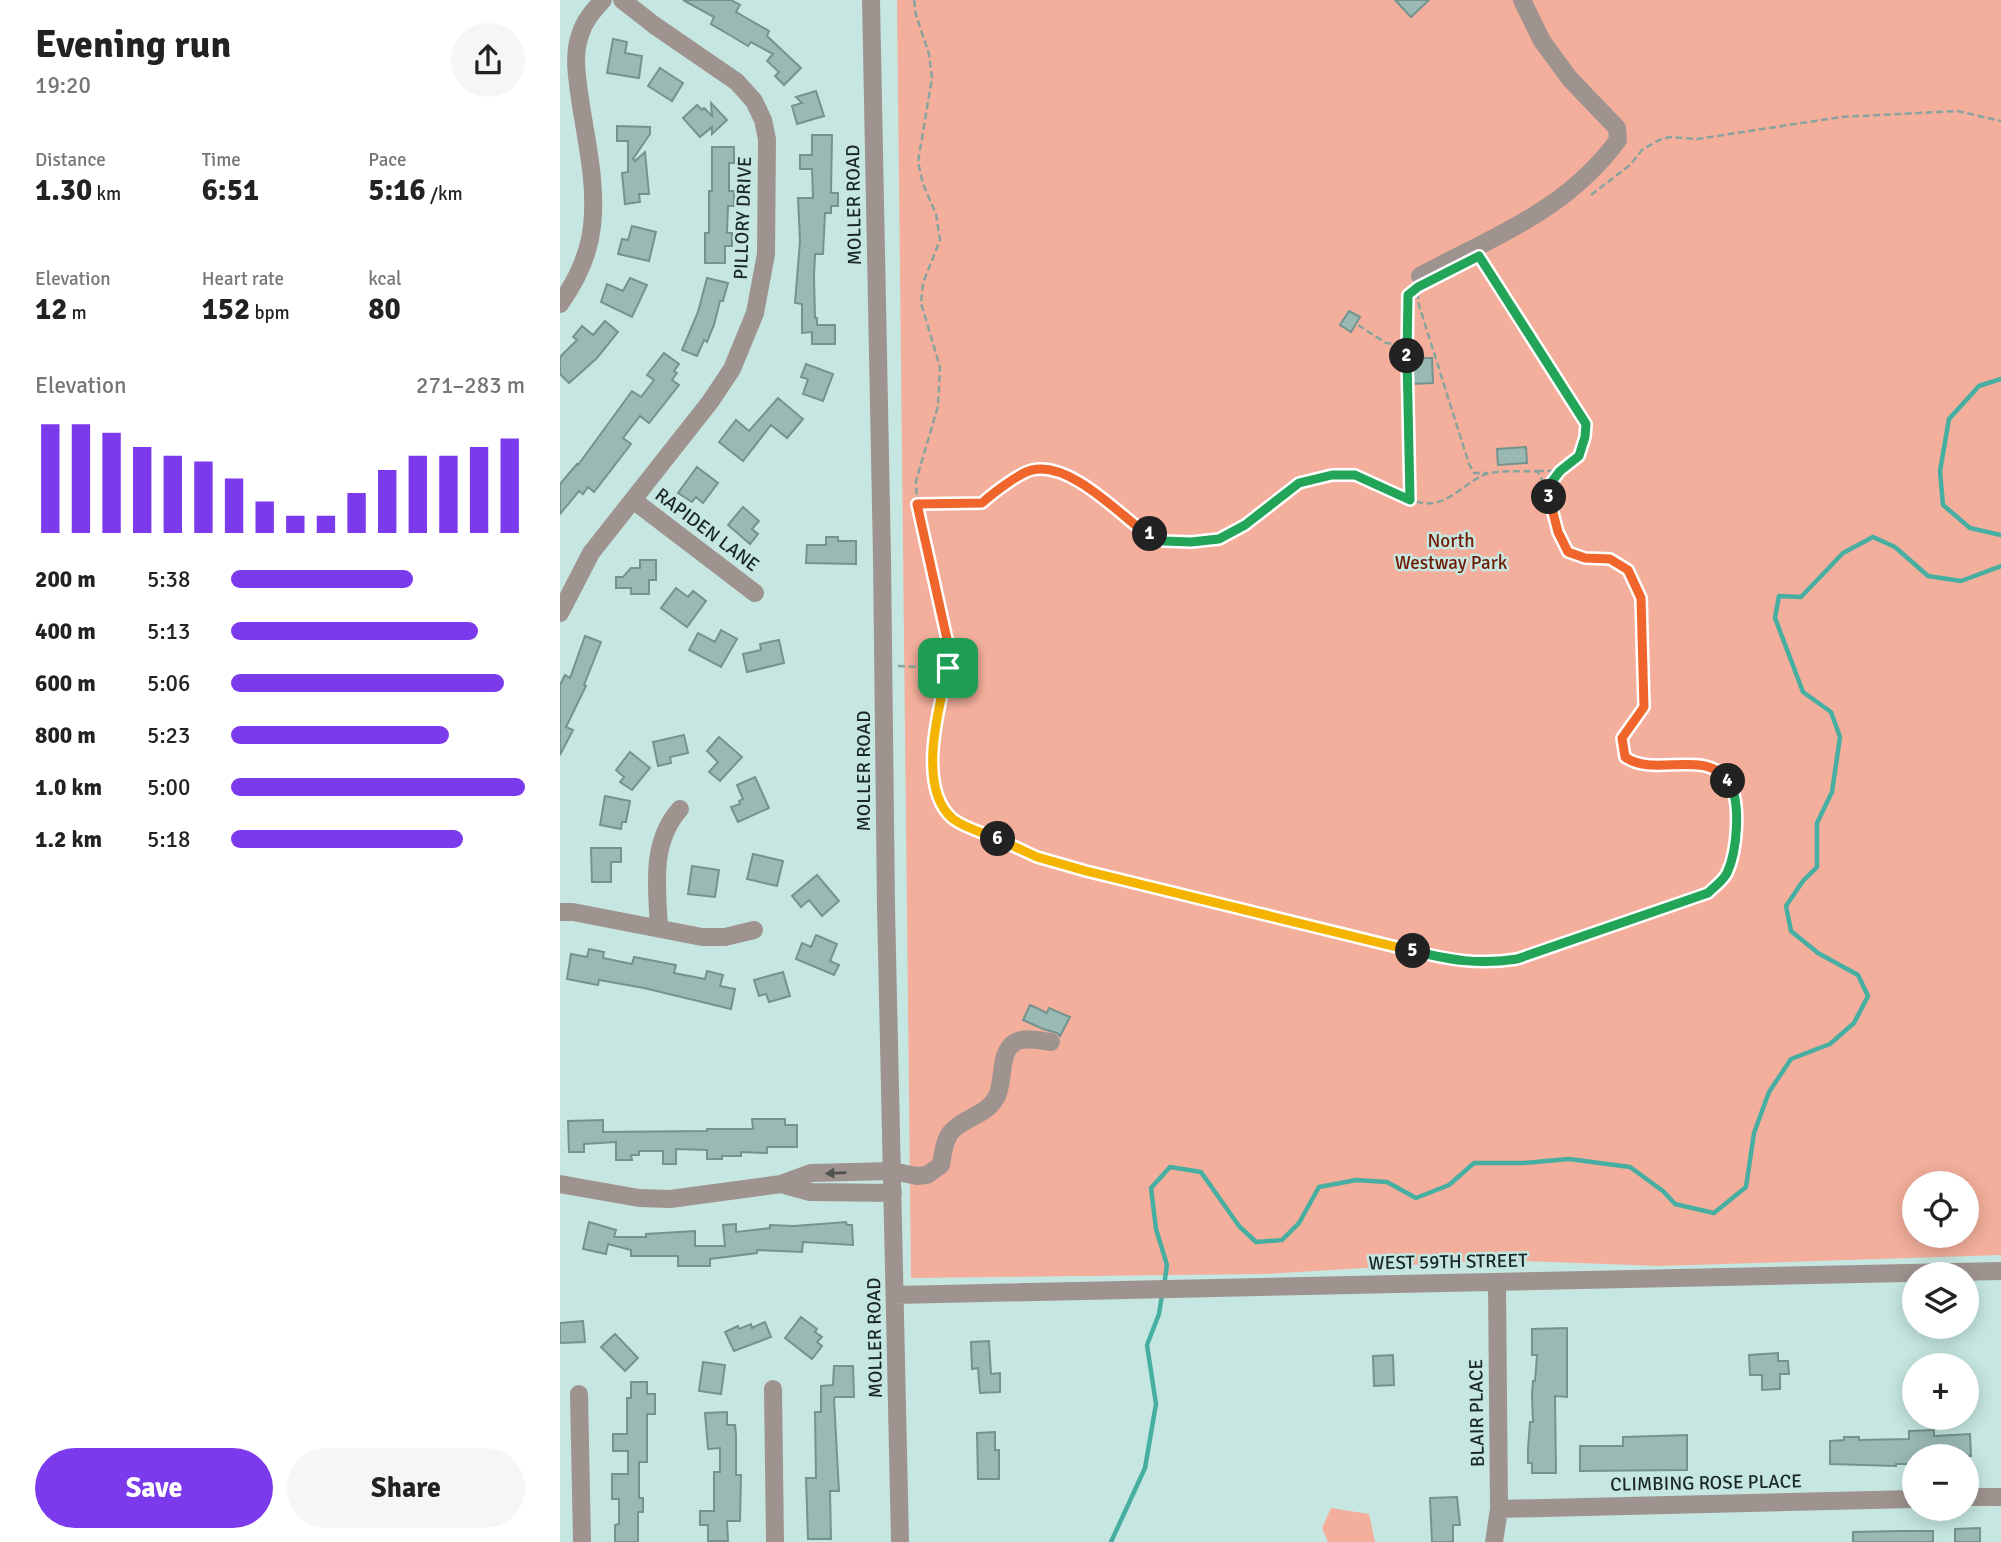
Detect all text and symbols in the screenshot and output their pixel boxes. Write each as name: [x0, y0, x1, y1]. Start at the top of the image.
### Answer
text: Evening run: [35, 21, 231, 68]
button: share: [451, 23, 525, 97]
text: 19:20: [35, 71, 91, 100]
street label: MOLLER ROAD: [841, 144, 867, 266]
text: Distance: [35, 148, 106, 172]
text: Time: [202, 148, 241, 172]
text: Pace: [368, 148, 407, 172]
street label: PILLORY DRIVE: [729, 156, 757, 280]
text: 1.30: [35, 172, 92, 209]
text: 6:51: [202, 172, 259, 209]
text: 5:16: [368, 172, 426, 209]
text: km: [92, 182, 121, 206]
text: /km: [426, 182, 463, 206]
text: Elevation: [35, 267, 111, 291]
text: Heart rate: [202, 267, 284, 291]
text: kcal: [368, 267, 402, 291]
text: 12: [35, 291, 67, 328]
text: 152: [202, 291, 250, 328]
text: 80: [368, 291, 401, 328]
text: m: [67, 301, 87, 325]
text: bpm: [250, 301, 290, 325]
pin: 2: [1390, 338, 1424, 374]
text: 2: [1401, 343, 1412, 367]
text: Elevation: [35, 371, 127, 400]
text: 271–283 m: [416, 371, 525, 400]
pin: 3: [1532, 480, 1566, 514]
street label: RAPIDEN LANE: [650, 483, 764, 577]
text: 3: [1543, 484, 1554, 508]
pin: 1: [1132, 516, 1168, 552]
text: 1: [1144, 521, 1155, 545]
park label: North Westway Park: [1395, 529, 1508, 575]
text: 200 m: [35, 565, 96, 594]
text: 5:38: [147, 565, 190, 594]
text: 400 m: [35, 617, 96, 646]
text: 5:13: [147, 617, 190, 646]
pin: [918, 638, 978, 698]
icon: arrive: [929, 649, 967, 687]
text: 600 m: [35, 669, 96, 698]
text: 5:06: [147, 669, 190, 698]
street label: MOLLER ROAD: [852, 711, 876, 831]
text: 800 m: [35, 721, 96, 750]
text: 5:23: [147, 721, 190, 750]
pin: 4: [1710, 764, 1746, 798]
text: 4: [1722, 768, 1733, 792]
text: 1.0 km: [35, 773, 102, 802]
text: 5:00: [147, 773, 190, 802]
pin: 6: [980, 822, 1016, 856]
text: 1.2 km: [35, 825, 102, 854]
text: 5:18: [147, 825, 190, 854]
text: 6: [992, 826, 1003, 850]
pin: 5: [1396, 934, 1430, 968]
text: 5: [1407, 938, 1418, 962]
one-way arrow: [824, 1167, 846, 1178]
map controls: [1902, 1171, 1979, 1521]
button: locate: [1902, 1171, 1979, 1248]
street label: WEST 59TH STREET: [1368, 1249, 1528, 1275]
button: layers: [1902, 1262, 1979, 1339]
street label: MOLLER ROAD: [862, 1277, 888, 1399]
button: +: [1902, 1353, 1979, 1430]
street label: BLAIR PLACE: [1464, 1359, 1490, 1467]
button: −: [1902, 1444, 1979, 1521]
button: Save: [35, 1448, 273, 1528]
button: Share: [287, 1448, 525, 1528]
street label: CLIMBING ROSE PLACE: [1610, 1469, 1802, 1497]

